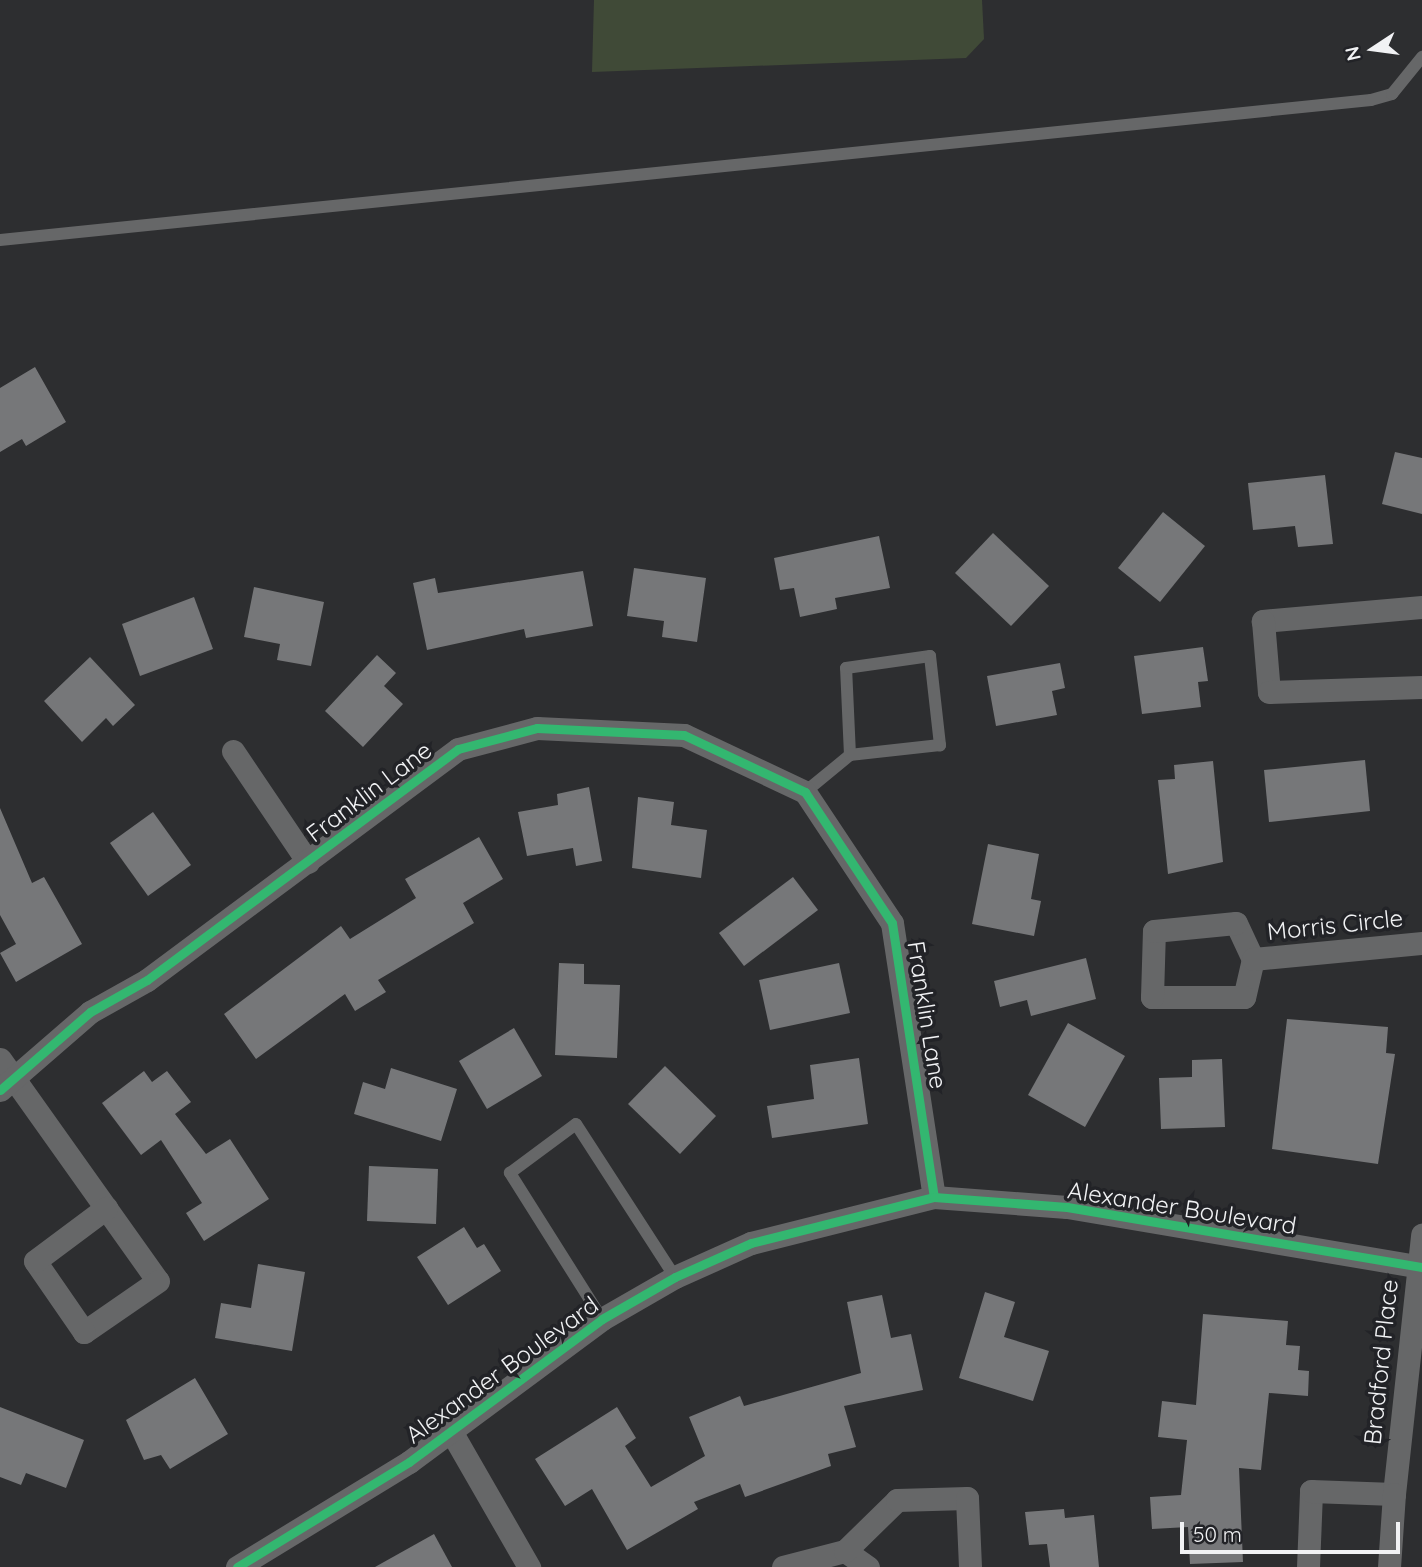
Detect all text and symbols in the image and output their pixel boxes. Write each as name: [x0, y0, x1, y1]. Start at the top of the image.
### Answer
north arrow: [1338, 14, 1408, 84]
text: N: [1339, 44, 1366, 63]
street label: Franklin Lane: [301, 736, 437, 848]
street label: Morris Circle: [1266, 904, 1404, 946]
street label: Franklin Lane: [901, 939, 953, 1091]
street label: Alexander Boulevard: [1066, 1176, 1298, 1240]
street label: Bradford Place: [1358, 1278, 1404, 1446]
street label: Alexander Boulevard: [400, 1290, 604, 1450]
scale bar: [1184, 1508, 1404, 1552]
text: 50 m: [1193, 1521, 1242, 1547]

